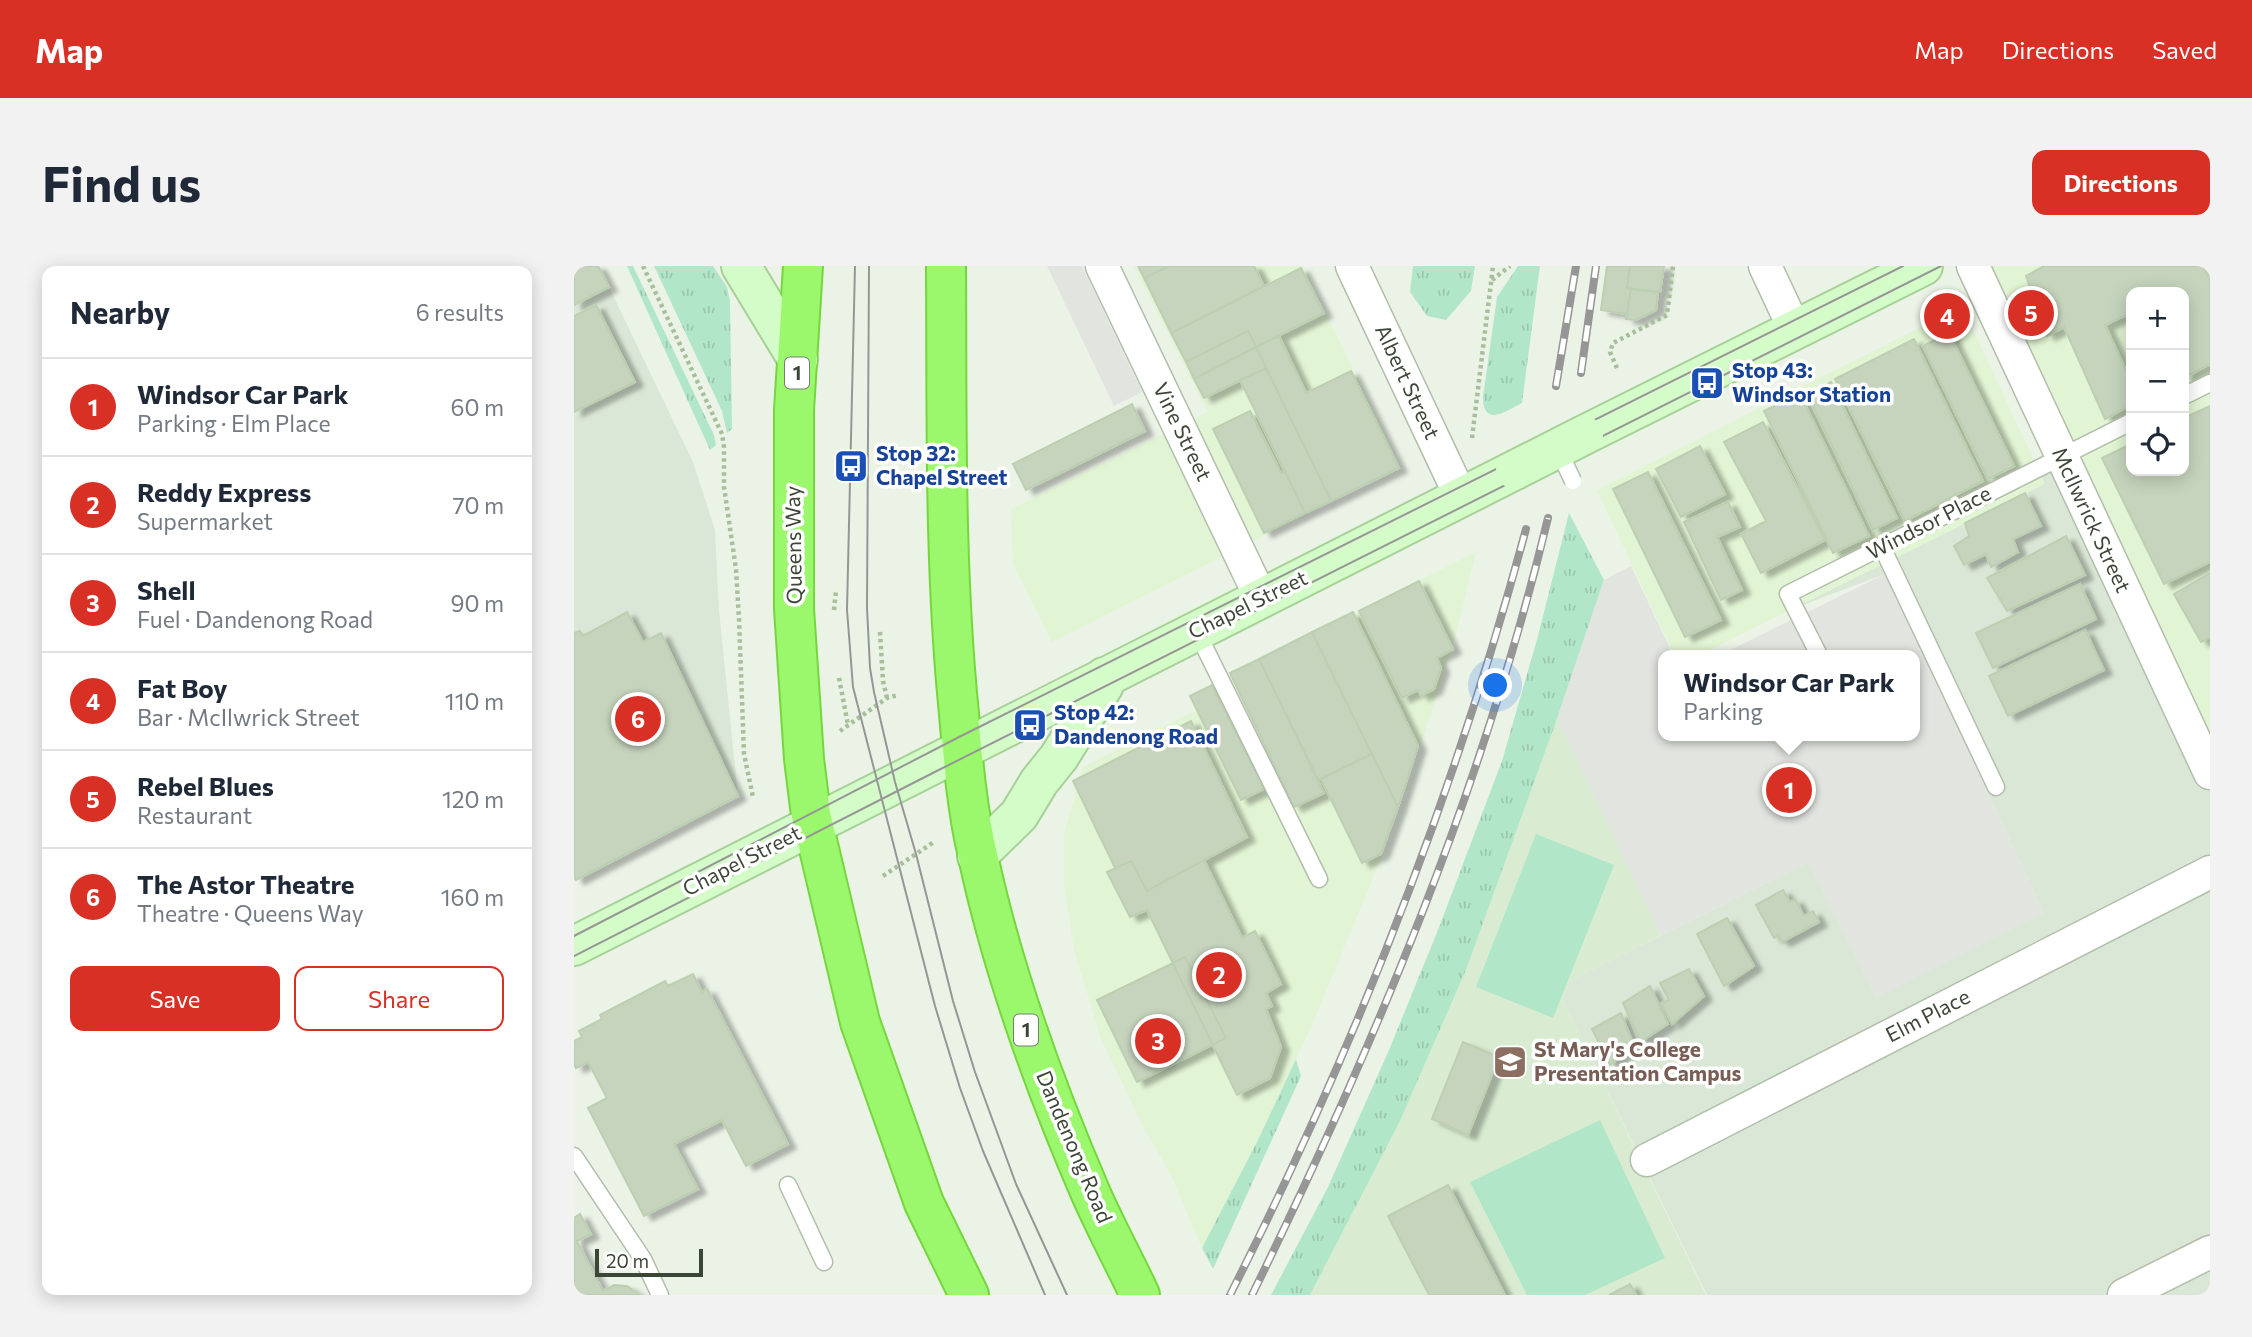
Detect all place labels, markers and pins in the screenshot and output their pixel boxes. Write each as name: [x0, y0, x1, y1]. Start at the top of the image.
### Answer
pin: 5: [2008, 287, 2054, 339]
pin: 4: [1924, 290, 1970, 342]
place label: Stop 43: Windsor Station: [1732, 357, 1891, 406]
bus stop icon: Stop 43: Windsor Station: [1688, 364, 1726, 402]
place label: Stop 32: Chapel Street: [876, 440, 1007, 489]
bus stop icon: Stop 32: Chapel Street: [832, 447, 870, 485]
pin: 6: [615, 693, 661, 745]
place label: Stop 42: Dandenong Road: [1054, 699, 1218, 748]
bus stop icon: Stop 42: Dandenong Road: [1011, 706, 1049, 744]
pin: 1: [1766, 764, 1812, 816]
pin: 2: [1196, 949, 1242, 1001]
pin: 3: [1135, 1015, 1181, 1067]
place label: St Mary's College Presentation Campus: [1534, 1036, 1742, 1085]
school or university icon: St Mary's College Presentation Campus: [1491, 1043, 1529, 1081]

